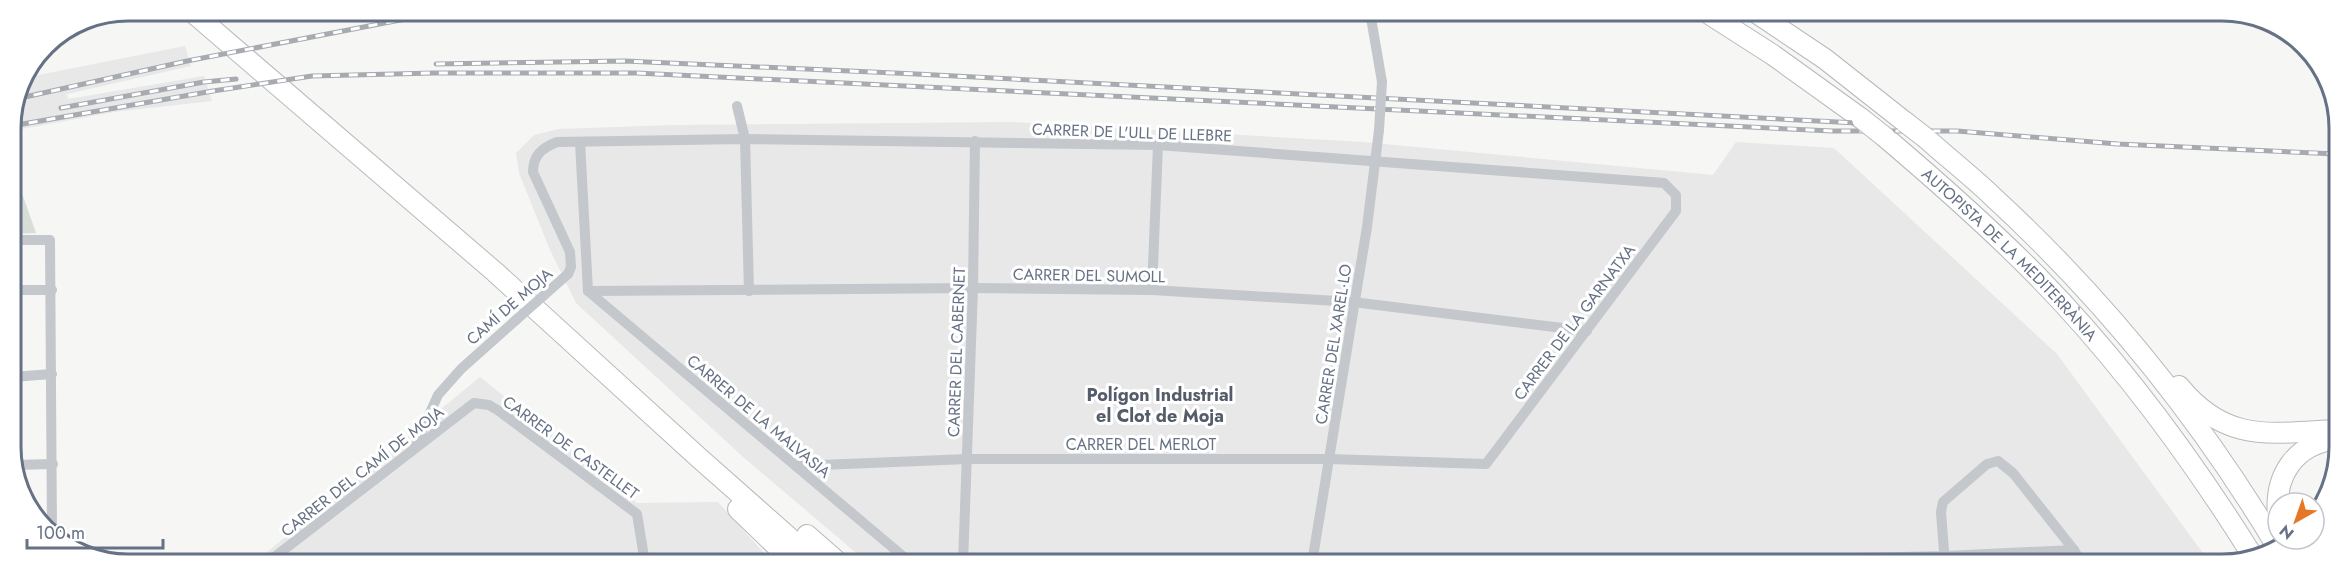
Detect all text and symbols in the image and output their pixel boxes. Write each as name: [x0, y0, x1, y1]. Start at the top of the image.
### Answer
street label: CARRER DE L'ULL DE LLEBRE: [1032, 118, 1232, 147]
street label: AUTOPISTA DE LA MEDITERRÀNIA: [1917, 163, 2103, 346]
street label: CARRER DE LA GARNATXA: [1508, 239, 1641, 405]
street label: CAMÍ DE MOJA: [461, 262, 558, 350]
street label: CARRER DEL XAREL·LO: [1309, 262, 1358, 426]
street label: CARRER DEL SUMOLL: [1013, 263, 1166, 288]
street label: CARRER DEL CABERNET: [942, 266, 971, 437]
street label: CARRER DE LA MALVASIA: [682, 349, 836, 484]
district label: Polígon Industrial el Clot de Moja: [1087, 382, 1233, 429]
street label: CARRER DE CASTELLET: [498, 390, 644, 505]
street label: CARRER DEL CAMÍ DE MOJA: [276, 400, 449, 542]
street label: CARRER DEL MERLOT: [1066, 433, 1217, 456]
north arrow: [2266, 491, 2326, 551]
scale bar: [27, 512, 164, 550]
text: N: [2274, 519, 2299, 545]
text: 100 m: [36, 520, 85, 546]

